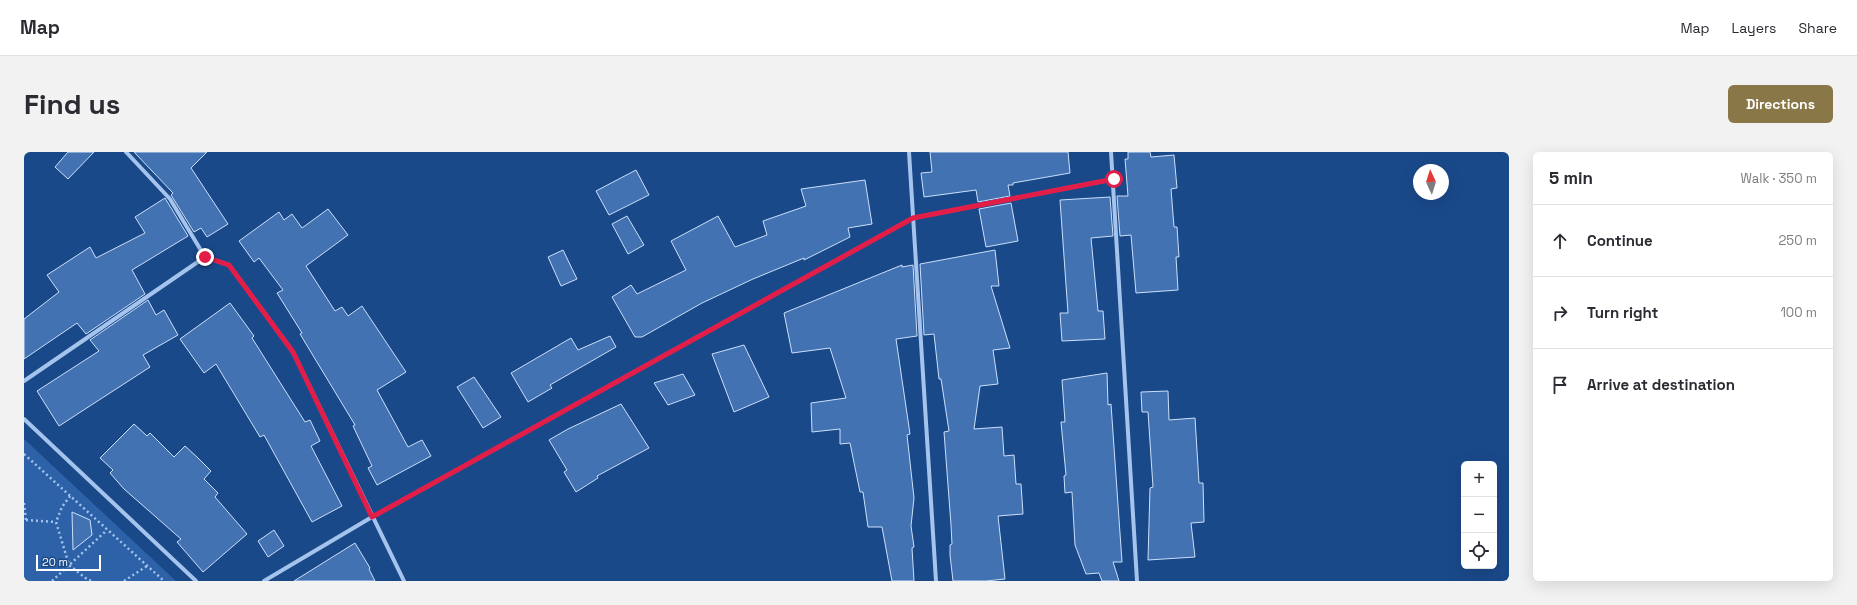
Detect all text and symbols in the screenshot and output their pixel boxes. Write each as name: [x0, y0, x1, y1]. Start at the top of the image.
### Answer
text: Map: [20, 15, 60, 40]
text: Map: [1680, 19, 1710, 37]
text: Layers: [1732, 19, 1776, 37]
text: Share: [1798, 19, 1837, 37]
button: Directions: [1728, 85, 1833, 123]
text: Find us: [24, 86, 121, 122]
north arrow: [1413, 164, 1449, 200]
text: 5 min: [1549, 167, 1593, 189]
route start: [1105, 170, 1123, 188]
text: Walk · 350 m: [1740, 170, 1817, 187]
icon: ahead: [1549, 230, 1571, 252]
text: Continue: [1587, 231, 1653, 250]
text: 250 m: [1779, 232, 1817, 249]
route end: [196, 248, 214, 266]
icon: right: [1549, 302, 1571, 324]
text: Turn right: [1587, 303, 1658, 322]
text: 100 m: [1780, 304, 1817, 321]
icon: arrive: [1549, 374, 1571, 396]
text: Arrive at destination: [1587, 375, 1735, 394]
map controls: [1461, 461, 1497, 569]
button: +: [1461, 461, 1497, 497]
button: −: [1461, 497, 1497, 533]
button: locate: [1461, 533, 1497, 569]
scale bar: [36, 553, 101, 572]
text: 20 m: [42, 555, 68, 569]

